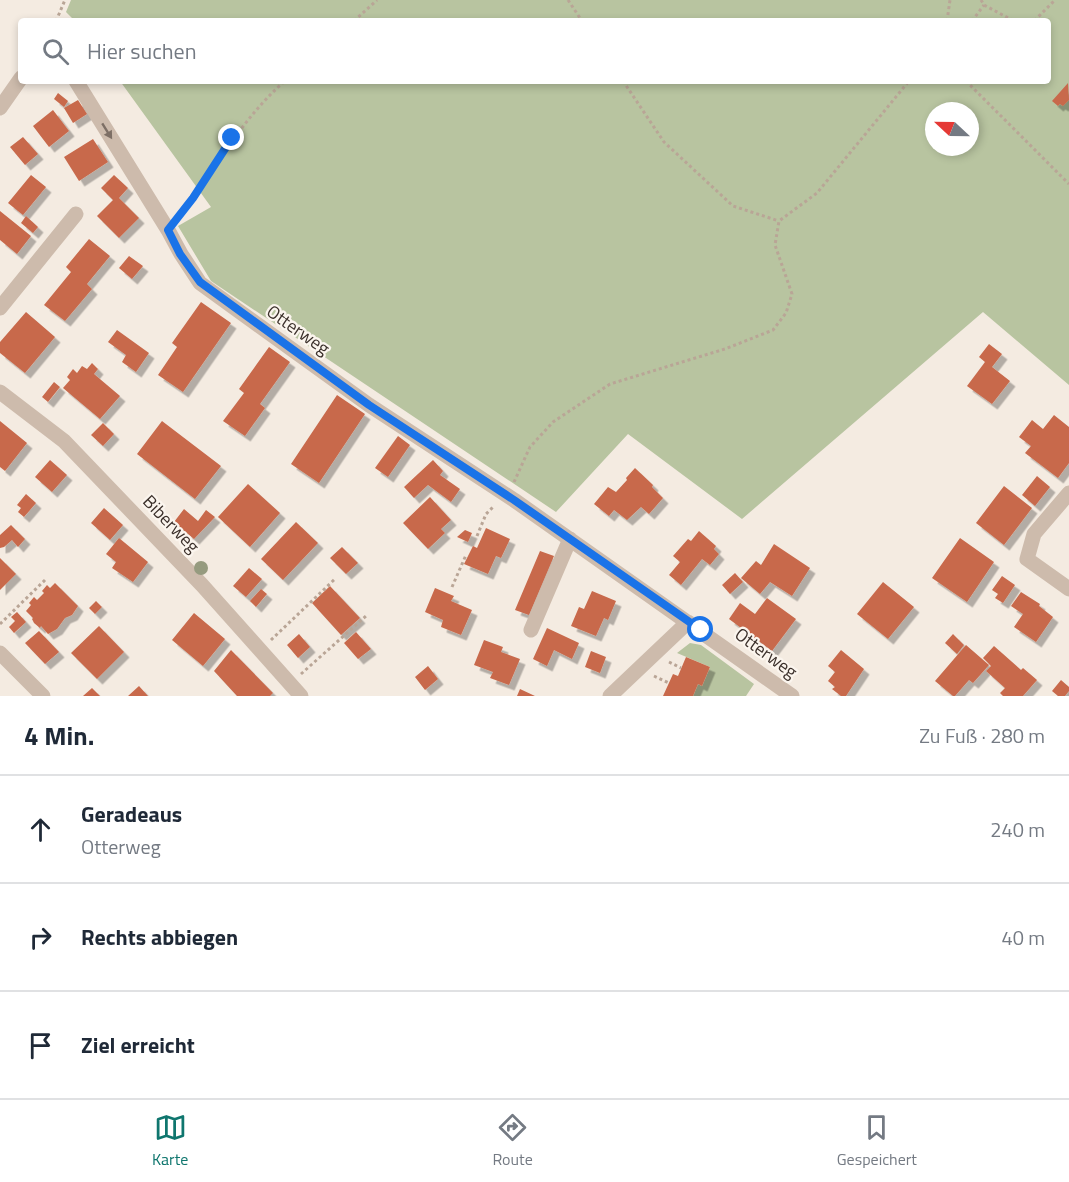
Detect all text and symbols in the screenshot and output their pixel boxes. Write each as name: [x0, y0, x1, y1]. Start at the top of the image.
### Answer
search box: [18, 18, 1051, 84]
text: Hier suchen: [87, 34, 196, 68]
icon: search: [39, 35, 72, 68]
north arrow: [925, 102, 979, 156]
one-way arrow: [101, 123, 112, 139]
route end: [218, 124, 244, 150]
street label: Otterweg: [261, 298, 335, 361]
street label: Biberweg: [137, 488, 206, 559]
route start: [687, 616, 713, 642]
street label: Otterweg: [729, 621, 803, 685]
text: 4 Min.: [24, 716, 94, 755]
text: Zu Fuß · 280 m: [919, 720, 1045, 751]
text: Geradeaus: [81, 797, 182, 831]
icon: ahead: [24, 813, 57, 846]
text: 240 m: [990, 814, 1045, 845]
text: Otterweg: [81, 831, 161, 862]
text: Rechts abbiegen: [81, 920, 238, 954]
icon: right: [24, 921, 57, 954]
text: 40 m: [1001, 922, 1045, 953]
text: Ziel erreicht: [81, 1028, 195, 1062]
icon: arrive: [24, 1029, 57, 1062]
tab: Karte: [152, 1111, 188, 1171]
tab: Route: [492, 1111, 533, 1171]
tab: Gespeichert: [837, 1111, 917, 1171]

